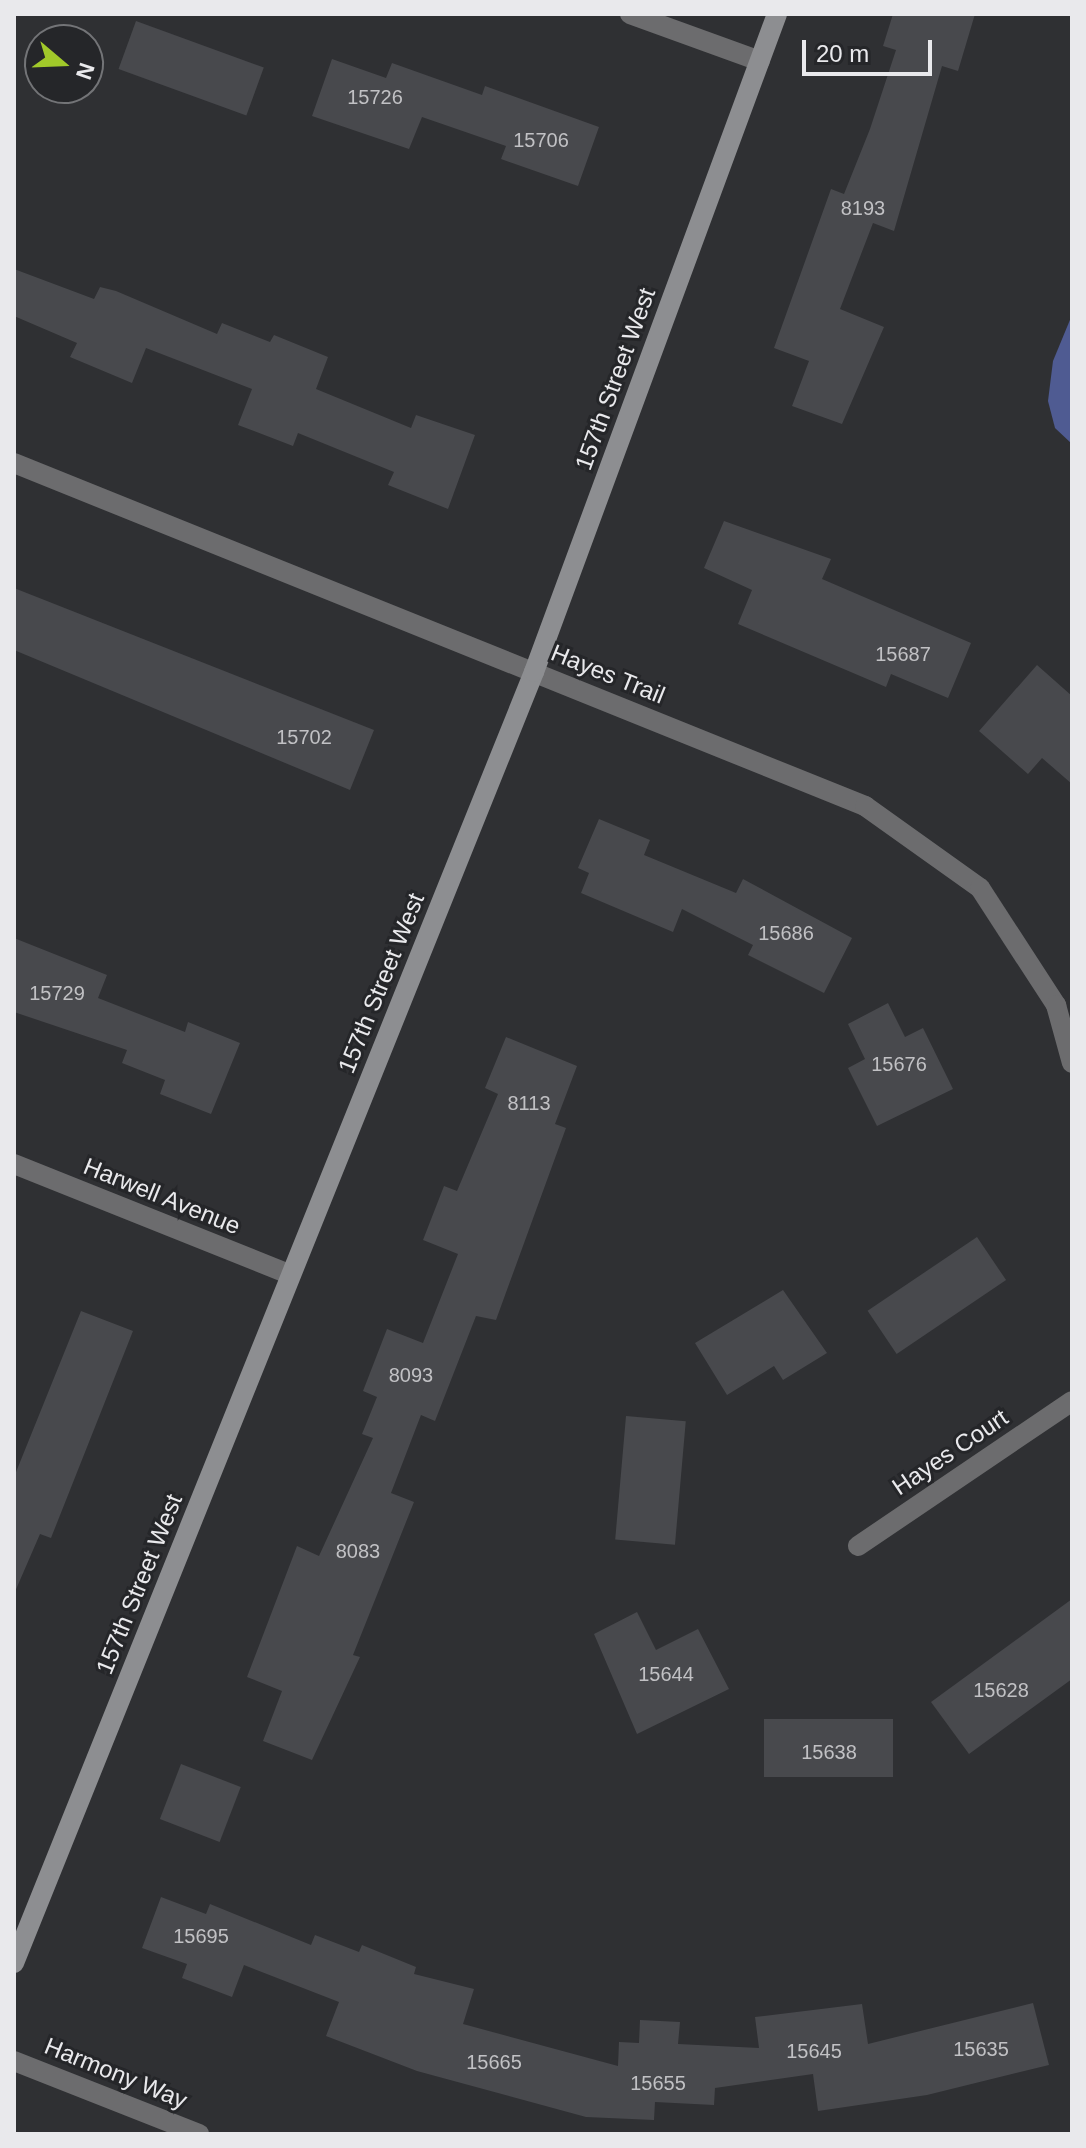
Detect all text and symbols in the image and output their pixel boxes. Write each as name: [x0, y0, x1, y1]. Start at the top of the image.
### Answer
north arrow: [24, 24, 104, 104]
scale bar: [806, 24, 936, 74]
text: 20 m: [816, 40, 869, 67]
text: N: [71, 60, 100, 83]
house number: 15726: [347, 85, 403, 109]
house number: 15706: [513, 128, 569, 152]
house number: 8193: [841, 196, 885, 220]
street label: 157th Street West: [569, 284, 661, 474]
street label: Hayes Trail: [547, 638, 669, 710]
house number: 15687: [875, 642, 931, 666]
house number: 15702: [276, 725, 332, 749]
street label: 157th Street West: [332, 889, 430, 1077]
house number: 15686: [758, 921, 814, 945]
house number: 15729: [29, 981, 85, 1005]
house number: 15676: [871, 1052, 927, 1076]
house number: 8113: [507, 1091, 551, 1115]
street label: Harwell Avenue: [79, 1151, 245, 1241]
house number: 8093: [389, 1363, 433, 1387]
street label: Hayes Court: [887, 1403, 1013, 1501]
street label: 157th Street West: [90, 1490, 188, 1678]
house number: 8083: [336, 1539, 380, 1563]
house number: 15644: [638, 1662, 694, 1686]
house number: 15628: [973, 1678, 1029, 1702]
house number: 15638: [801, 1740, 857, 1764]
house number: 15695: [173, 1924, 229, 1948]
street label: Harmony Way: [41, 2031, 191, 2115]
house number: 15635: [953, 2037, 1009, 2061]
house number: 15645: [786, 2039, 842, 2063]
house number: 15665: [466, 2050, 522, 2074]
house number: 15655: [630, 2071, 686, 2095]

